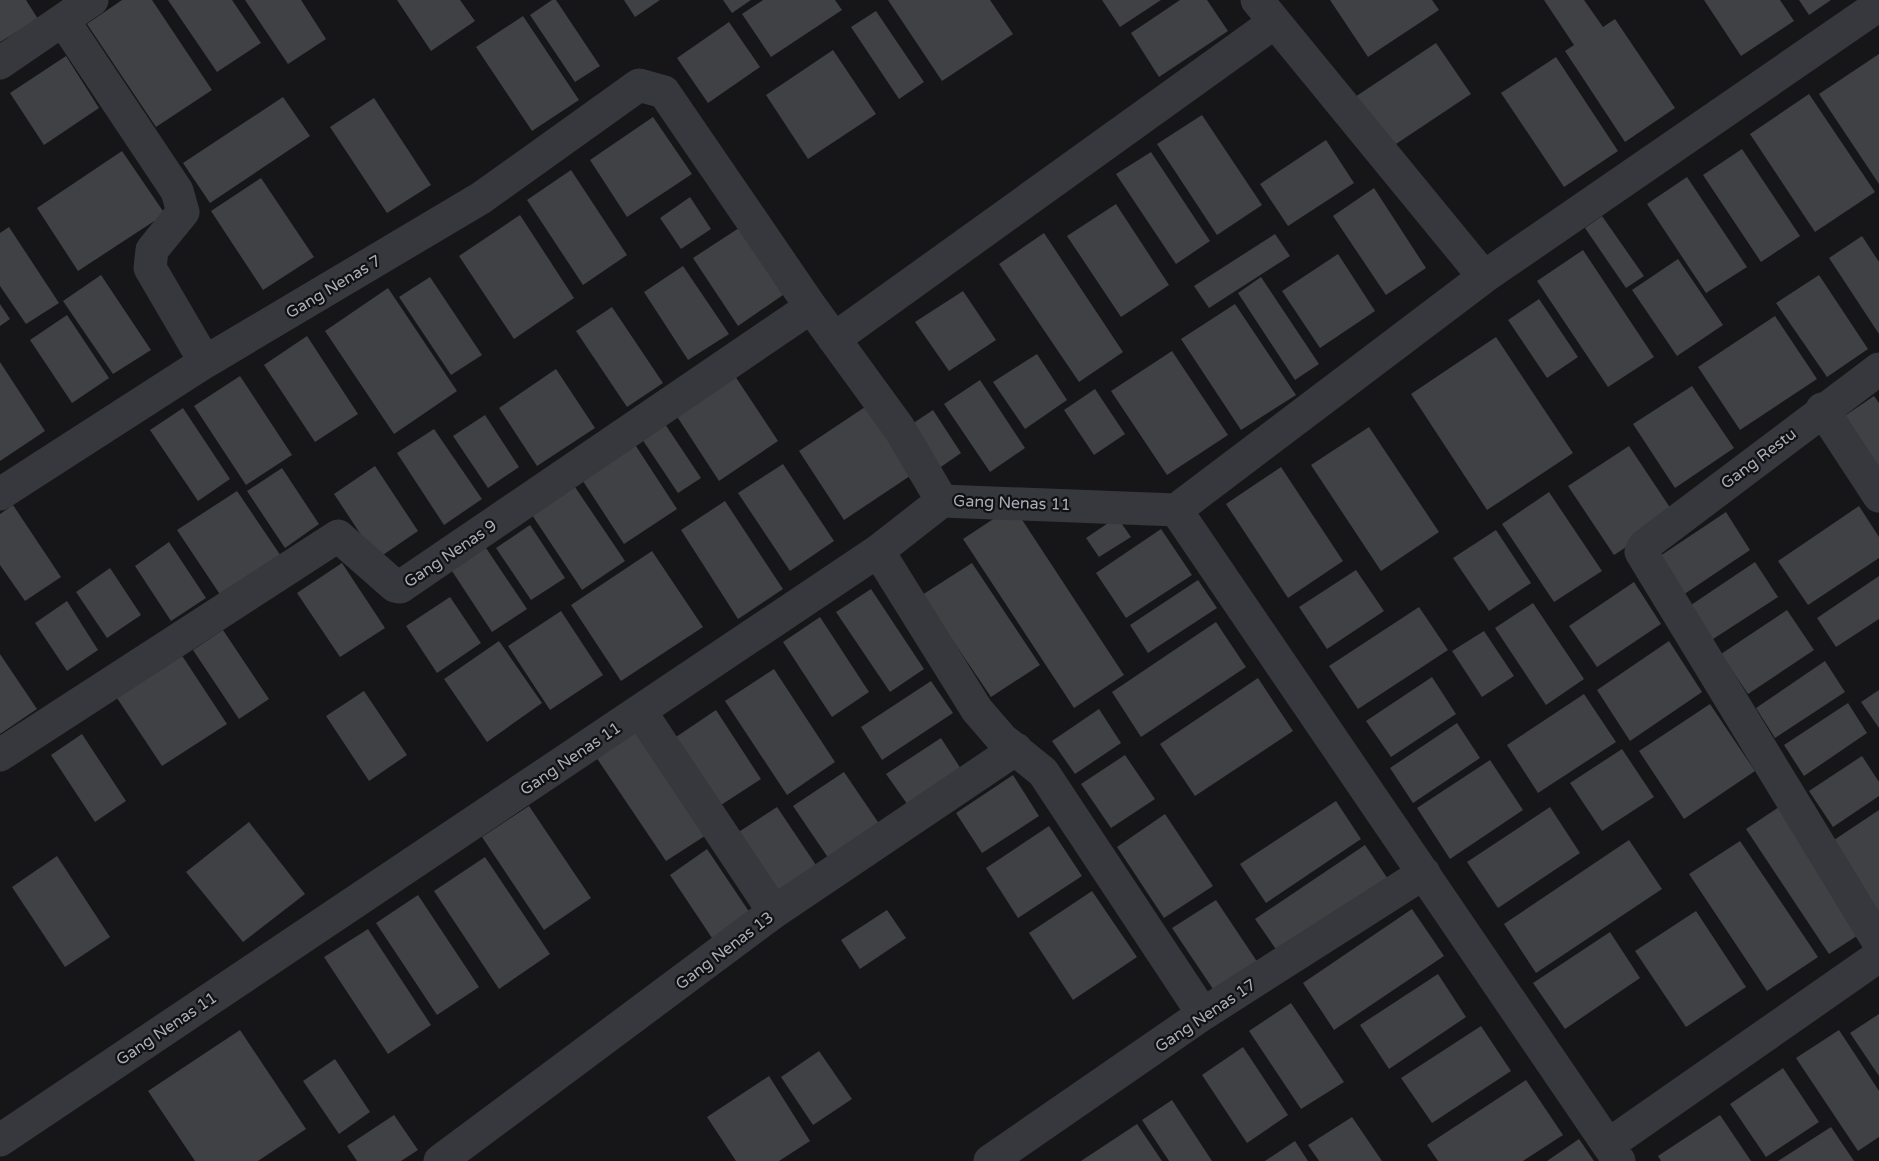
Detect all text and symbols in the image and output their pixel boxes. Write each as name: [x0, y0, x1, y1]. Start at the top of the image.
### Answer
street label: Gang Nenas 7: [282, 251, 385, 323]
street label: Gang Restu: [1717, 424, 1800, 494]
street label: Gang Nenas 11: [953, 491, 1071, 515]
street label: Gang Nenas 9: [400, 516, 501, 592]
street label: Gang Nenas 11: [516, 718, 625, 800]
street label: Gang Nenas 13: [672, 907, 778, 994]
street label: Gang Nenas 17: [1151, 975, 1260, 1057]
street label: Gang Nenas 11: [112, 988, 221, 1070]

